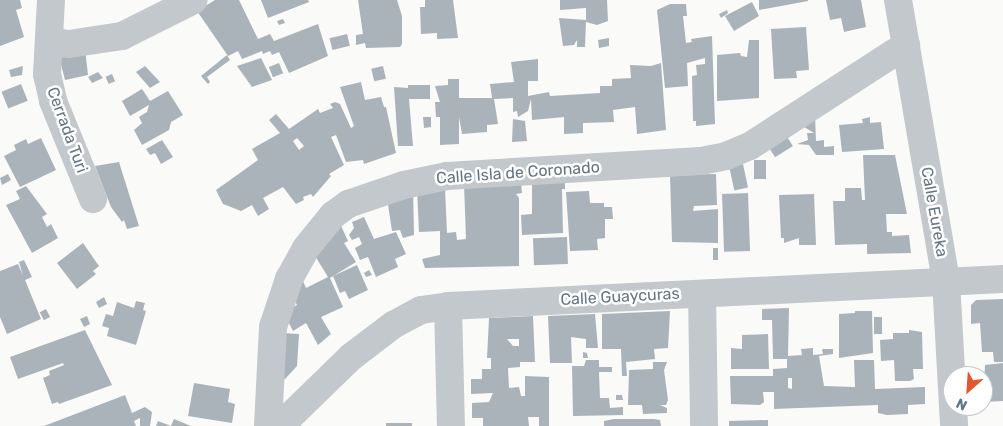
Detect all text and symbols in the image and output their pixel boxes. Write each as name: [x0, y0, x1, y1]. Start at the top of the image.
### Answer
street label: Cerrada Turi: [43, 84, 91, 176]
street label: Calle Isla de Coronado: [436, 158, 600, 188]
street label: Calle Eureka: [917, 165, 951, 259]
street label: Calle Guaycuras: [560, 284, 680, 310]
north arrow: [943, 366, 993, 416]
text: N: [953, 394, 970, 414]

